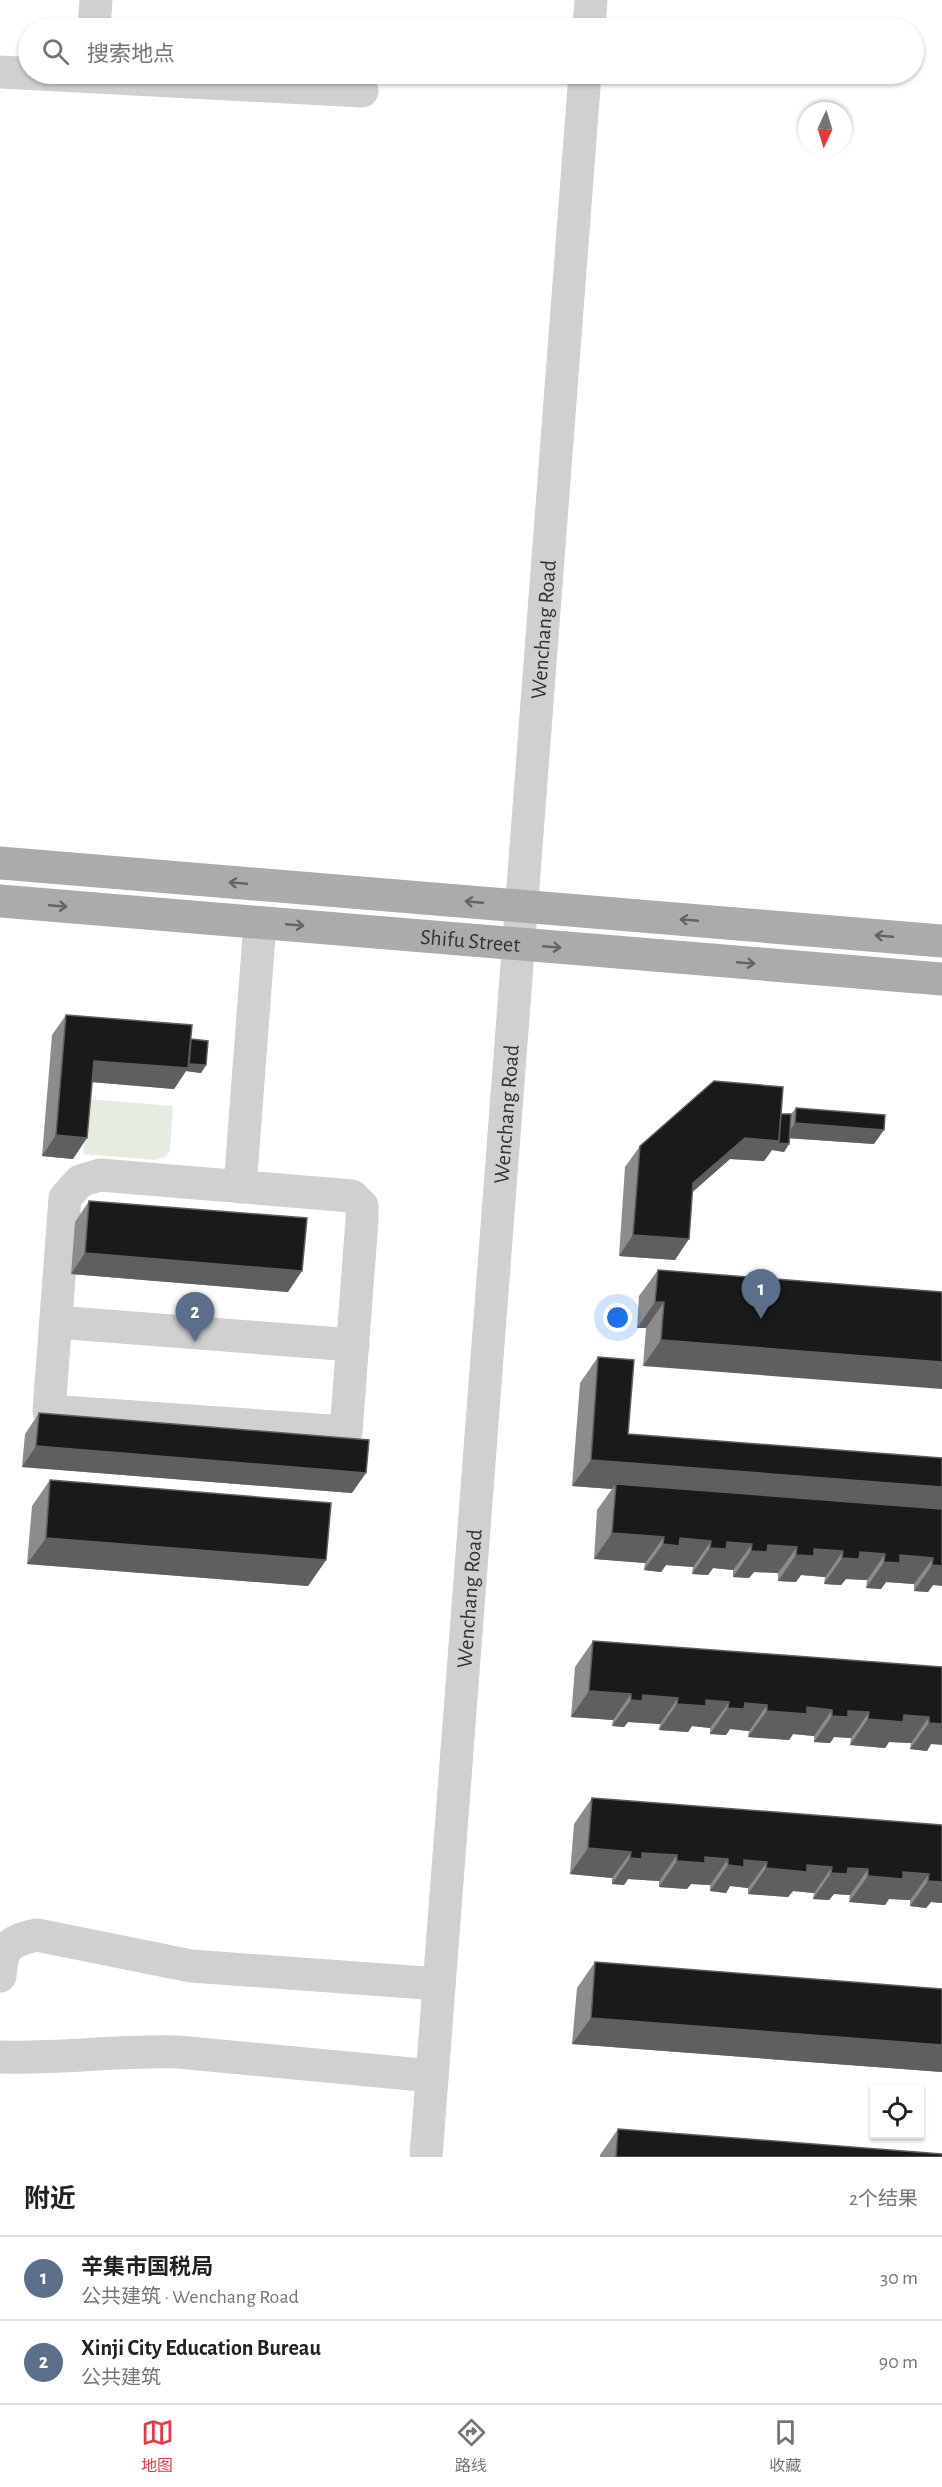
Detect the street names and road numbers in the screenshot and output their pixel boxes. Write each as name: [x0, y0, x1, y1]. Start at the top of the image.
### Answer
street label: Wenchang Road: [527, 559, 560, 700]
street label: Shifu Street: [419, 926, 521, 956]
street label: Wenchang Road: [490, 1044, 523, 1185]
street label: Wenchang Road: [453, 1528, 486, 1669]

